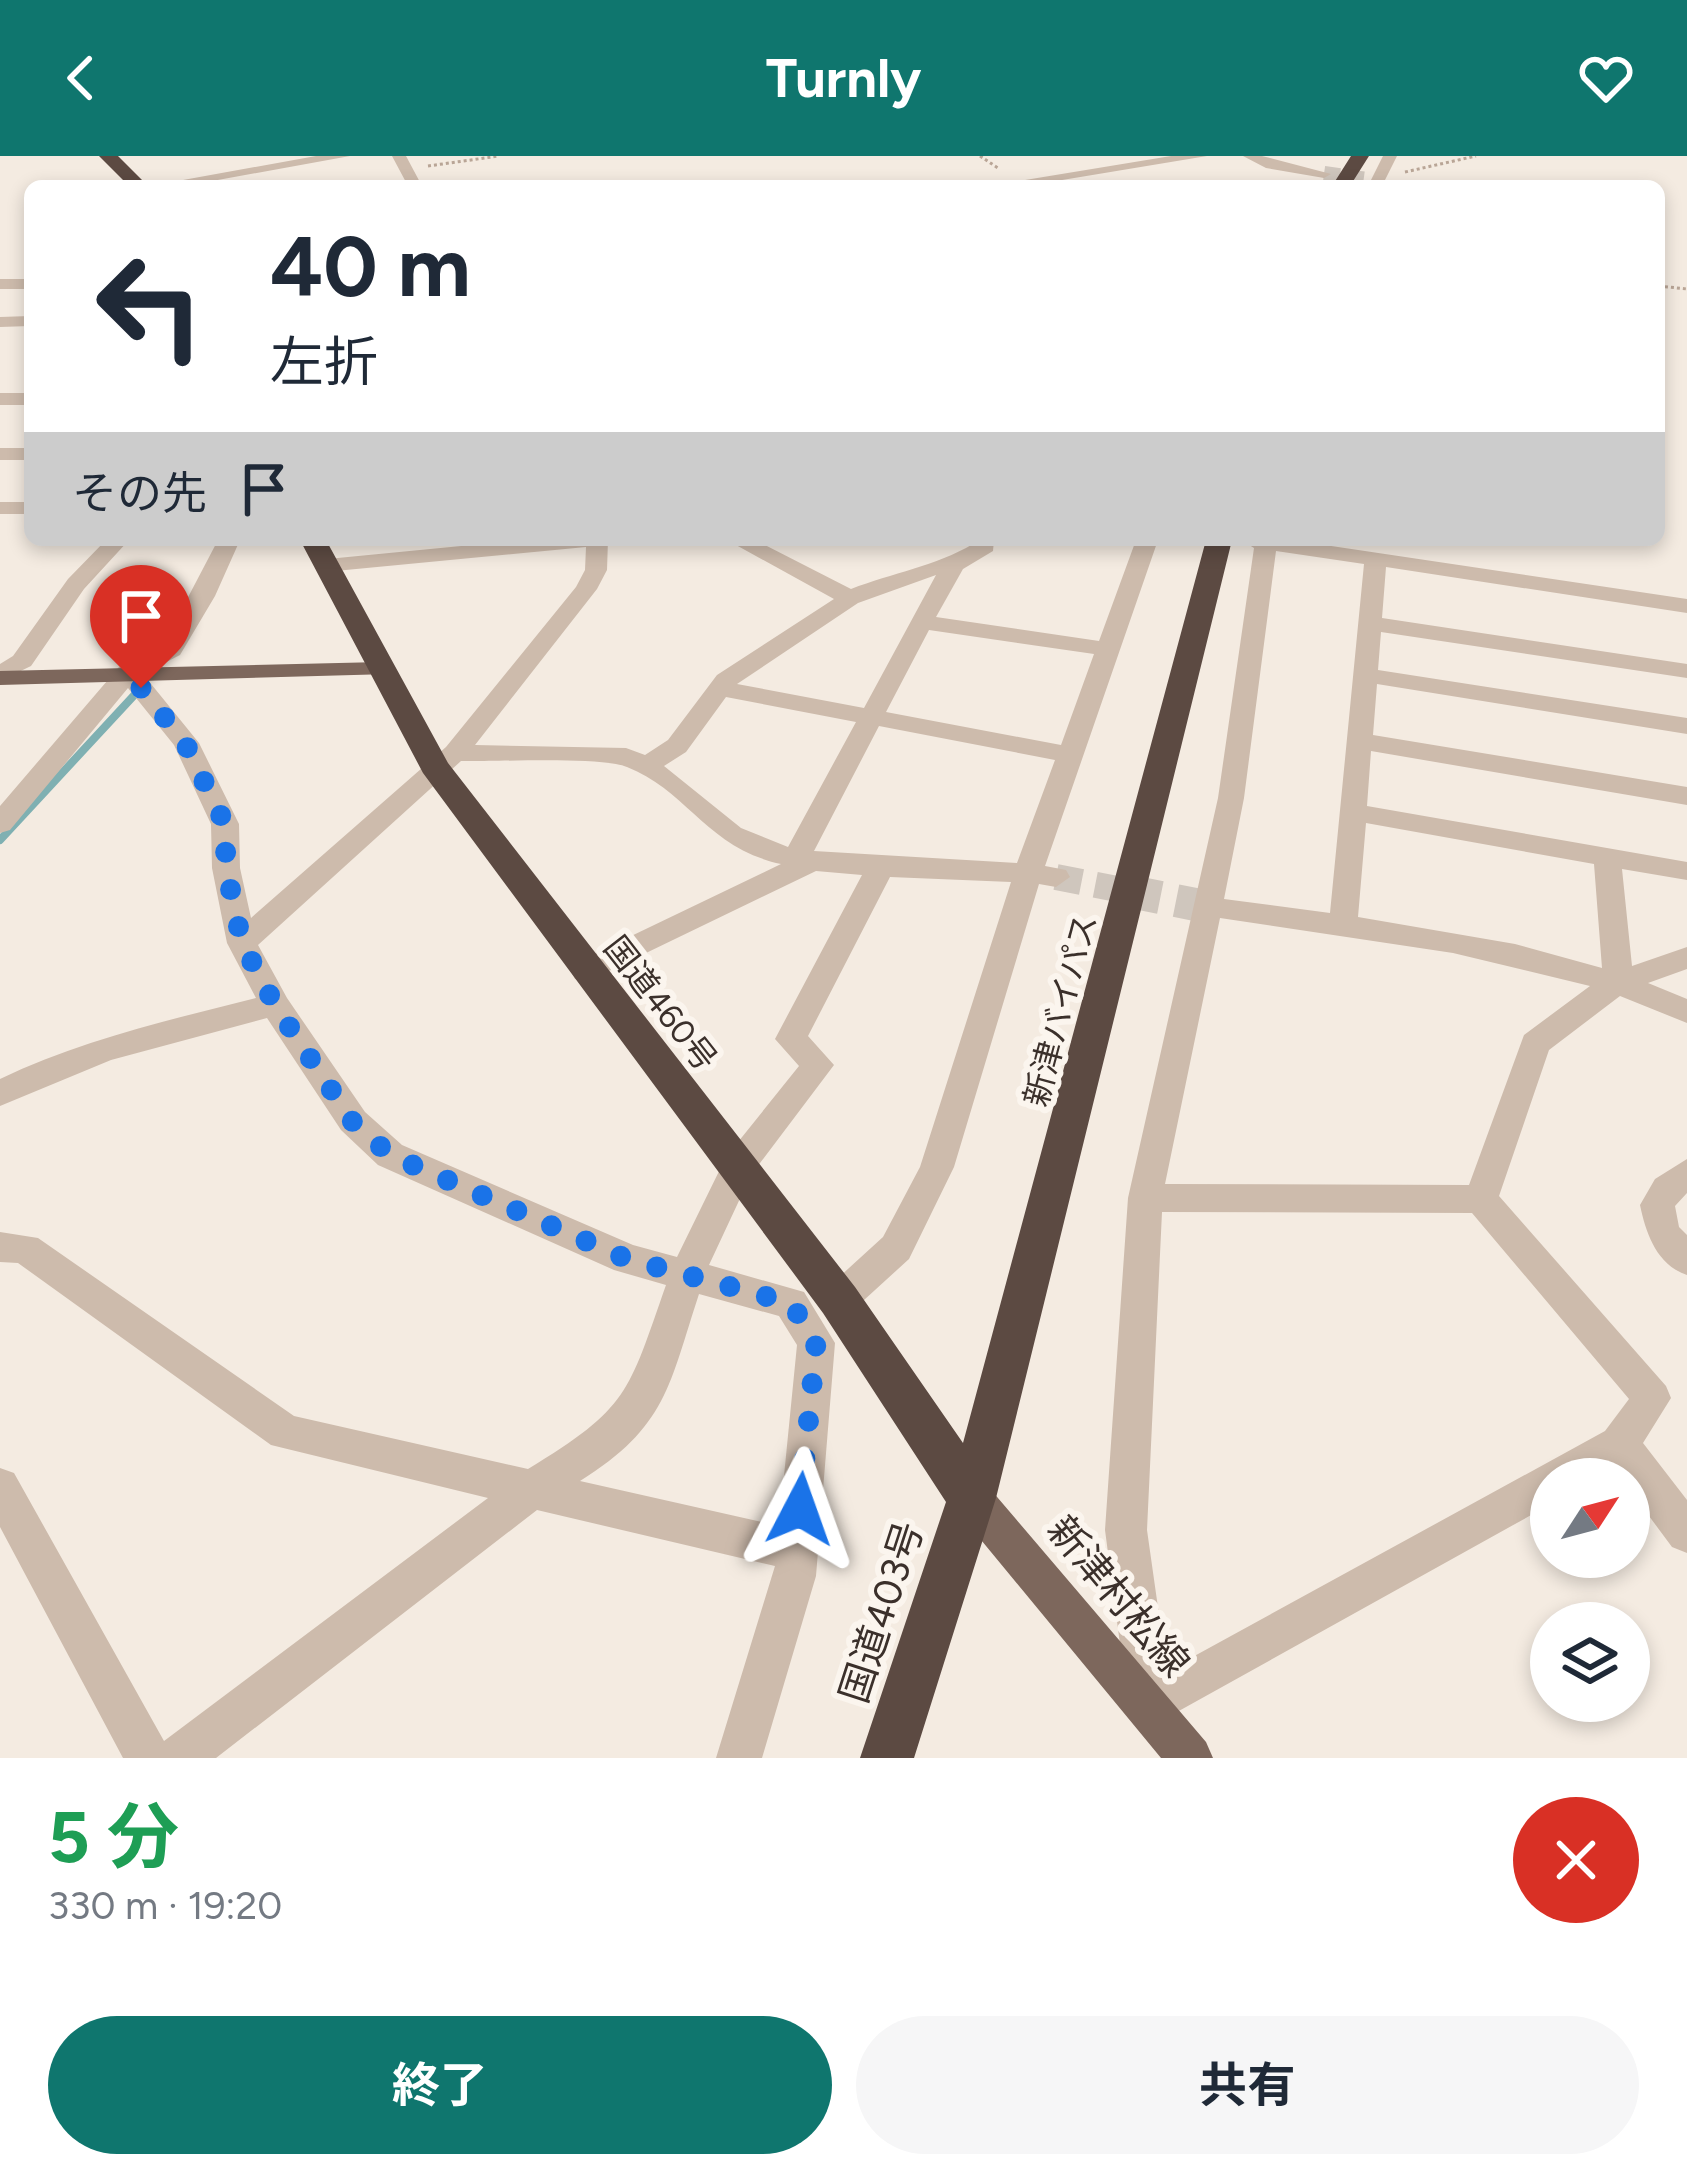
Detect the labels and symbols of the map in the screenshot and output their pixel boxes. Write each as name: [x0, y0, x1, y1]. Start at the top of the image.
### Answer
pin: [90, 565, 192, 688]
street label: 新津バイパス: [1016, 910, 1105, 1110]
street label: 国道460号: [596, 929, 725, 1078]
position arrow: [737, 1446, 863, 1572]
north arrow: [1530, 1458, 1650, 1578]
street label: 新津村松線: [1038, 1507, 1199, 1686]
street label: 国道403号: [830, 1516, 933, 1709]

